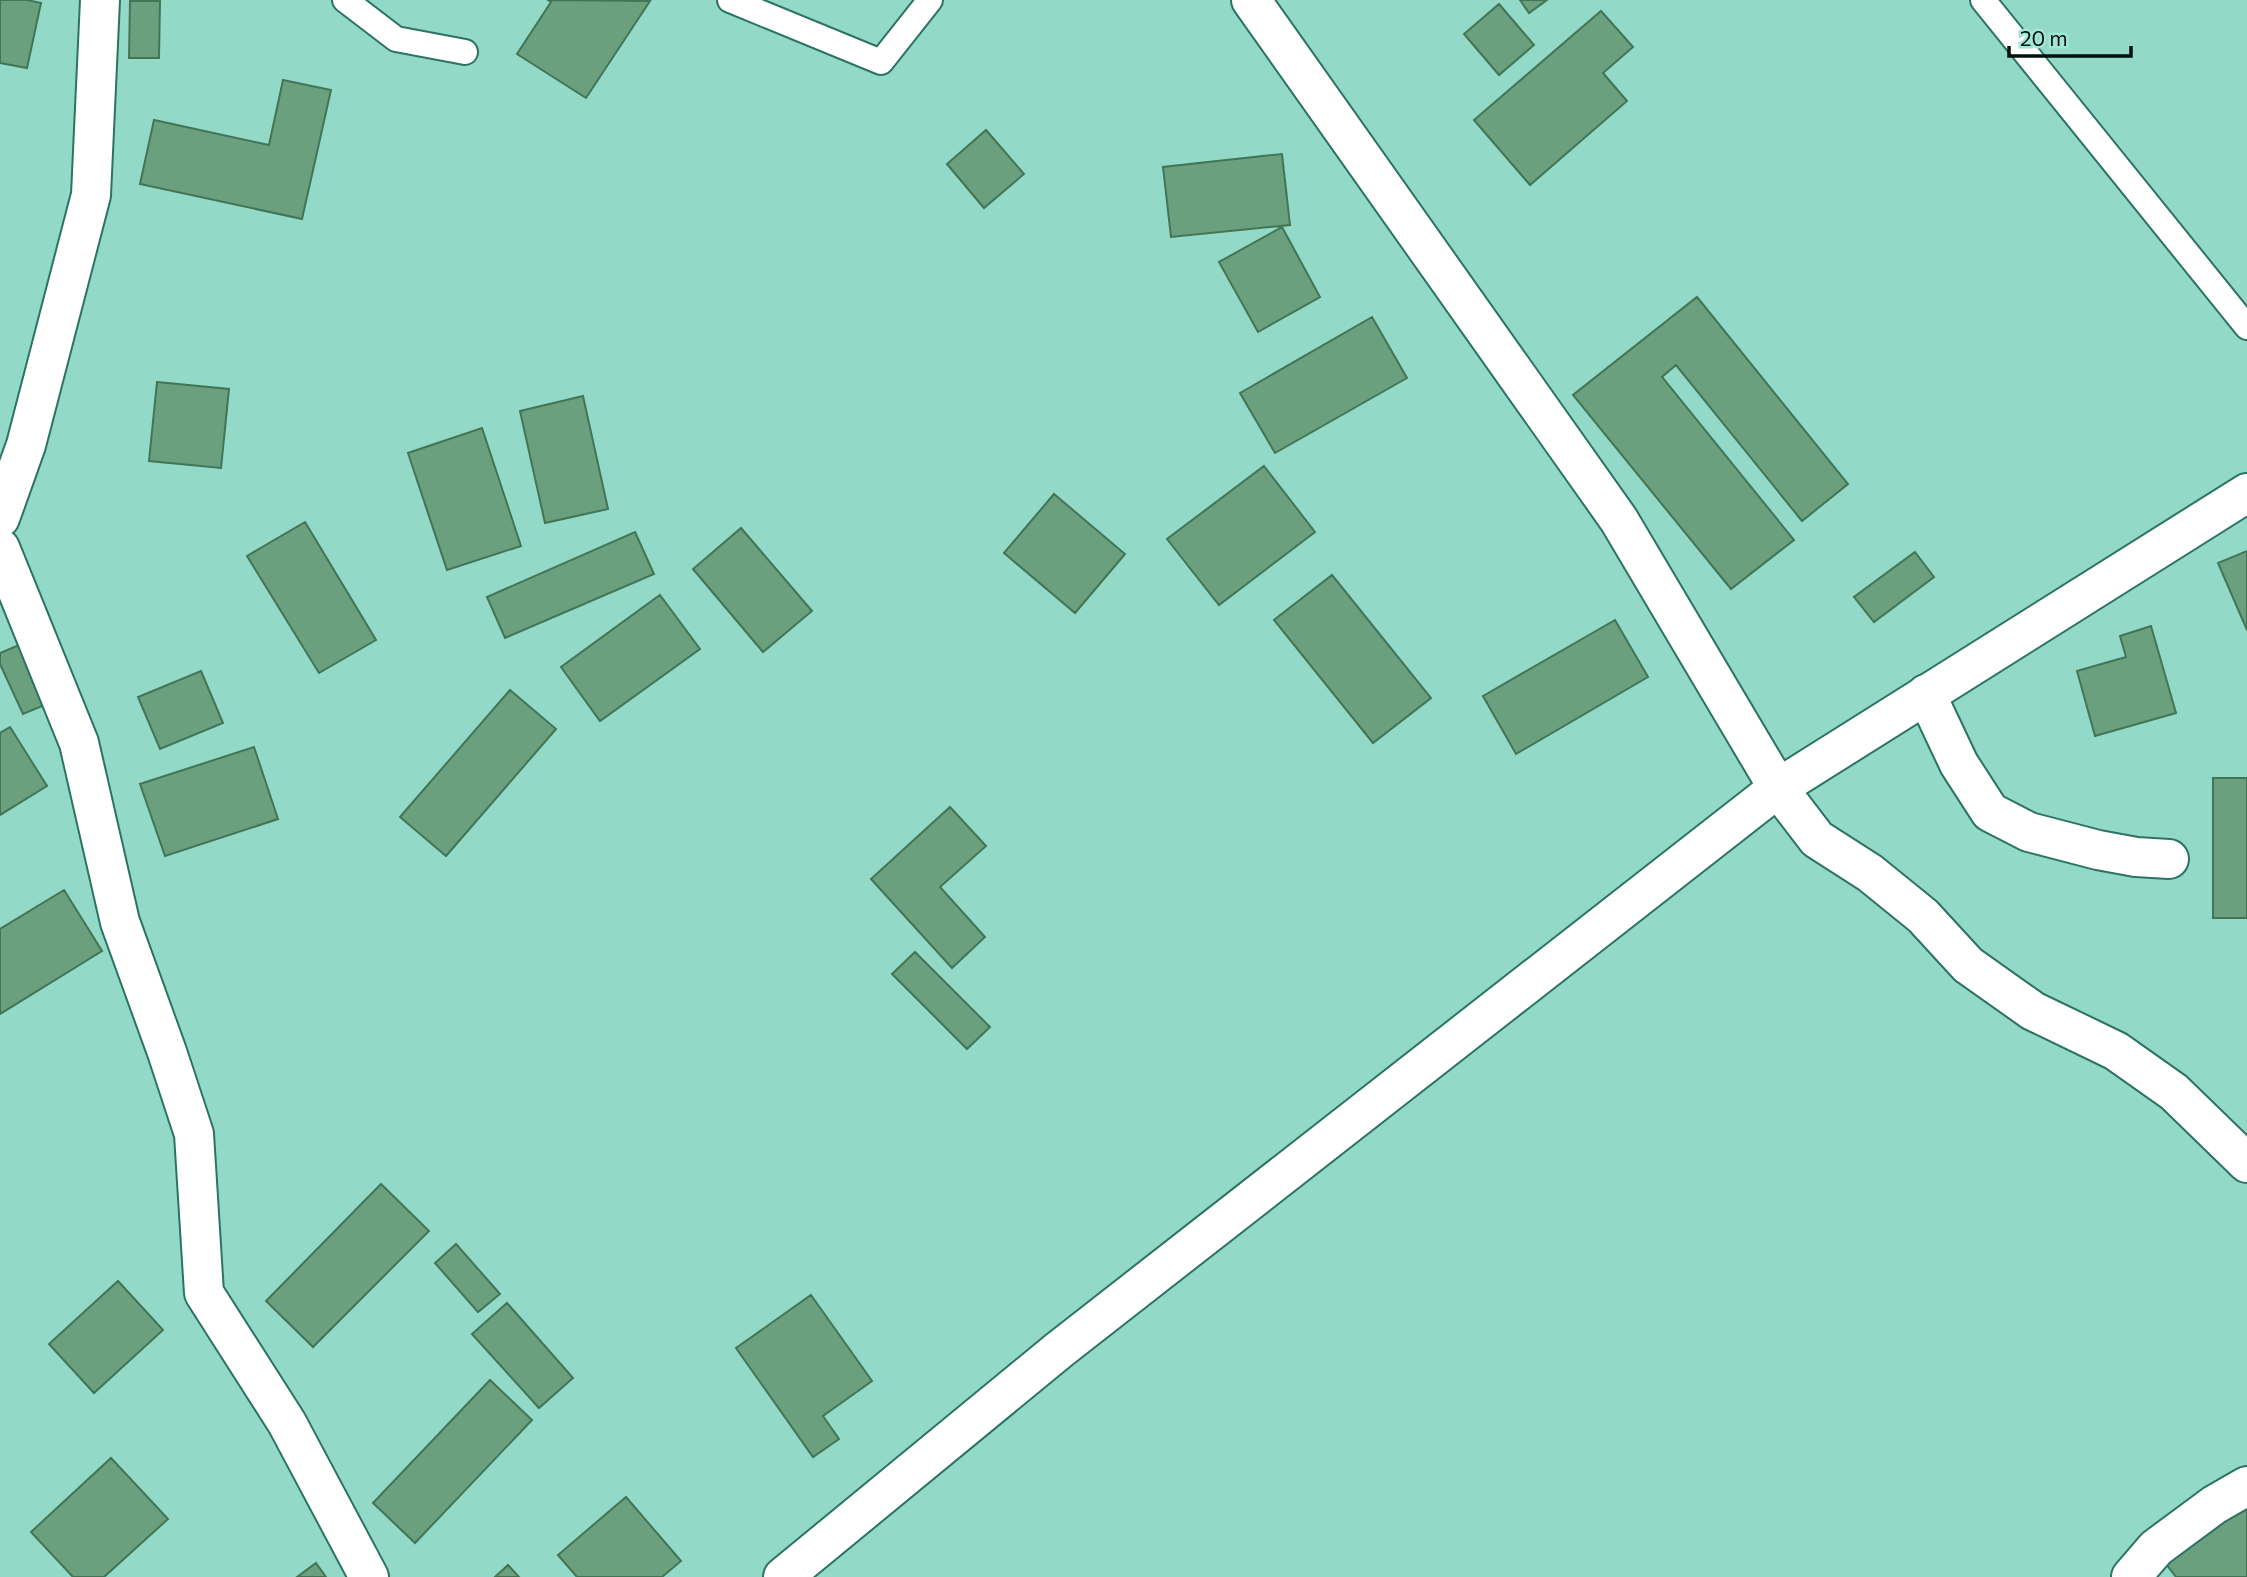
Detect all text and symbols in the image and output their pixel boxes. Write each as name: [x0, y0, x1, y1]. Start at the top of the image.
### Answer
scale bar: [2009, 14, 2132, 58]
text: 20 m: [2020, 25, 2068, 50]

